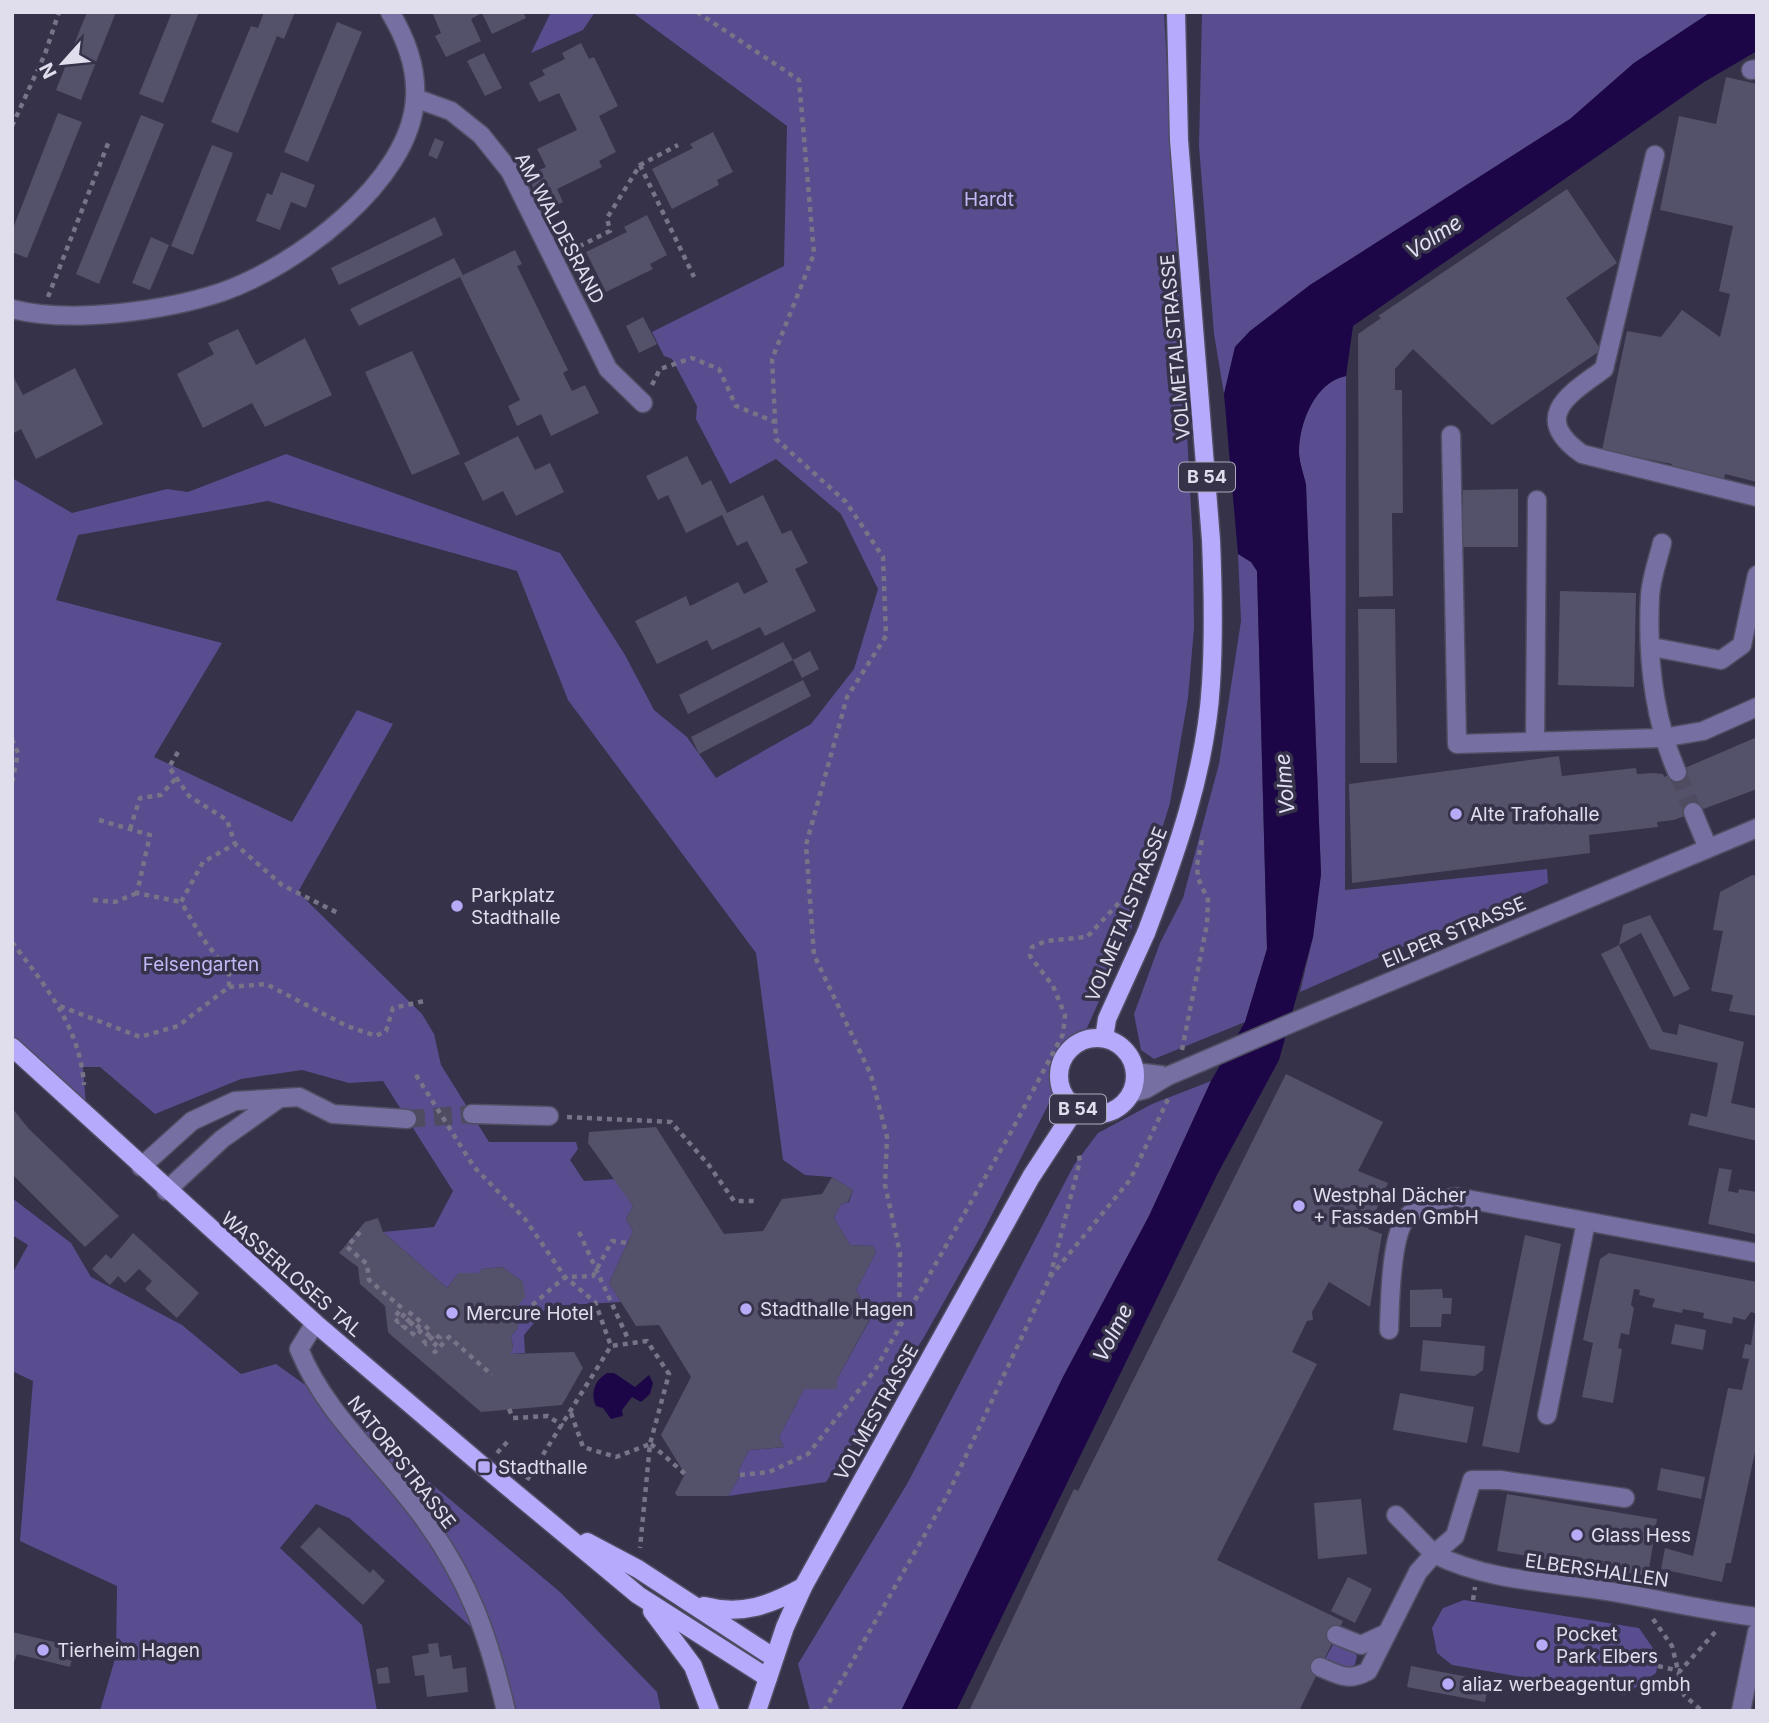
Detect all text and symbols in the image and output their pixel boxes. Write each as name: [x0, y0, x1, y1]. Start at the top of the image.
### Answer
north arrow: [28, 28, 98, 98]
text: N: [35, 59, 62, 82]
street label: AM WALDESRAND: [510, 149, 609, 308]
park label: Hardt: [964, 188, 1014, 211]
water label: Volme: [1401, 209, 1466, 264]
street label: VOLMETALSTRASSE: [1156, 253, 1195, 441]
road number: B 54: [1179, 462, 1235, 491]
water label: Volme: [1269, 752, 1300, 816]
place label: Alte Trafohalle: [1470, 803, 1600, 826]
marker: Alte Trafohalle: [1448, 806, 1464, 822]
street label: VOLMETALSTRASSE: [1081, 823, 1172, 1005]
place label: Parkplatz Stadthalle: [471, 884, 560, 929]
street label: EILPER STRASSE: [1379, 892, 1530, 973]
marker: Parkplatz Stadthalle: [449, 898, 465, 914]
park label: Felsengarten: [143, 953, 259, 976]
road number: B 54: [1050, 1094, 1106, 1124]
place label: Westphal Dächer + Fassaden GmbH: [1313, 1184, 1479, 1229]
marker: Westphal Dächer + Fassaden GmbH: [1291, 1198, 1307, 1214]
street label: WASSERLOSES TAL: [217, 1207, 367, 1342]
place label: Stadthalle Hagen: [760, 1298, 914, 1321]
water label: Volme: [1087, 1300, 1138, 1366]
marker: Stadthalle Hagen: [738, 1301, 754, 1317]
place label: Mercure Hotel: [466, 1302, 594, 1325]
marker: Mercure Hotel: [444, 1305, 460, 1321]
street label: VOLMESTRASSE: [830, 1340, 923, 1484]
street label: NATORPSTRASSE: [343, 1391, 461, 1533]
place label: Stadthalle: [498, 1456, 587, 1479]
marker: Stadthalle: [476, 1459, 492, 1475]
place label: Glass Hess: [1591, 1524, 1691, 1547]
marker: Glass Hess: [1569, 1527, 1585, 1543]
street label: ELBERSHALLEN: [1524, 1549, 1670, 1592]
place label: Pocket Park Elbers: [1556, 1623, 1658, 1668]
marker: Pocket Park Elbers: [1534, 1637, 1550, 1653]
place label: Tierheim Hagen: [57, 1639, 200, 1662]
marker: Tierheim Hagen: [35, 1642, 51, 1658]
place label: aliaz werbeagentur gmbh: [1462, 1673, 1691, 1696]
marker: aliaz werbeagentur gmbh: [1440, 1676, 1456, 1692]

